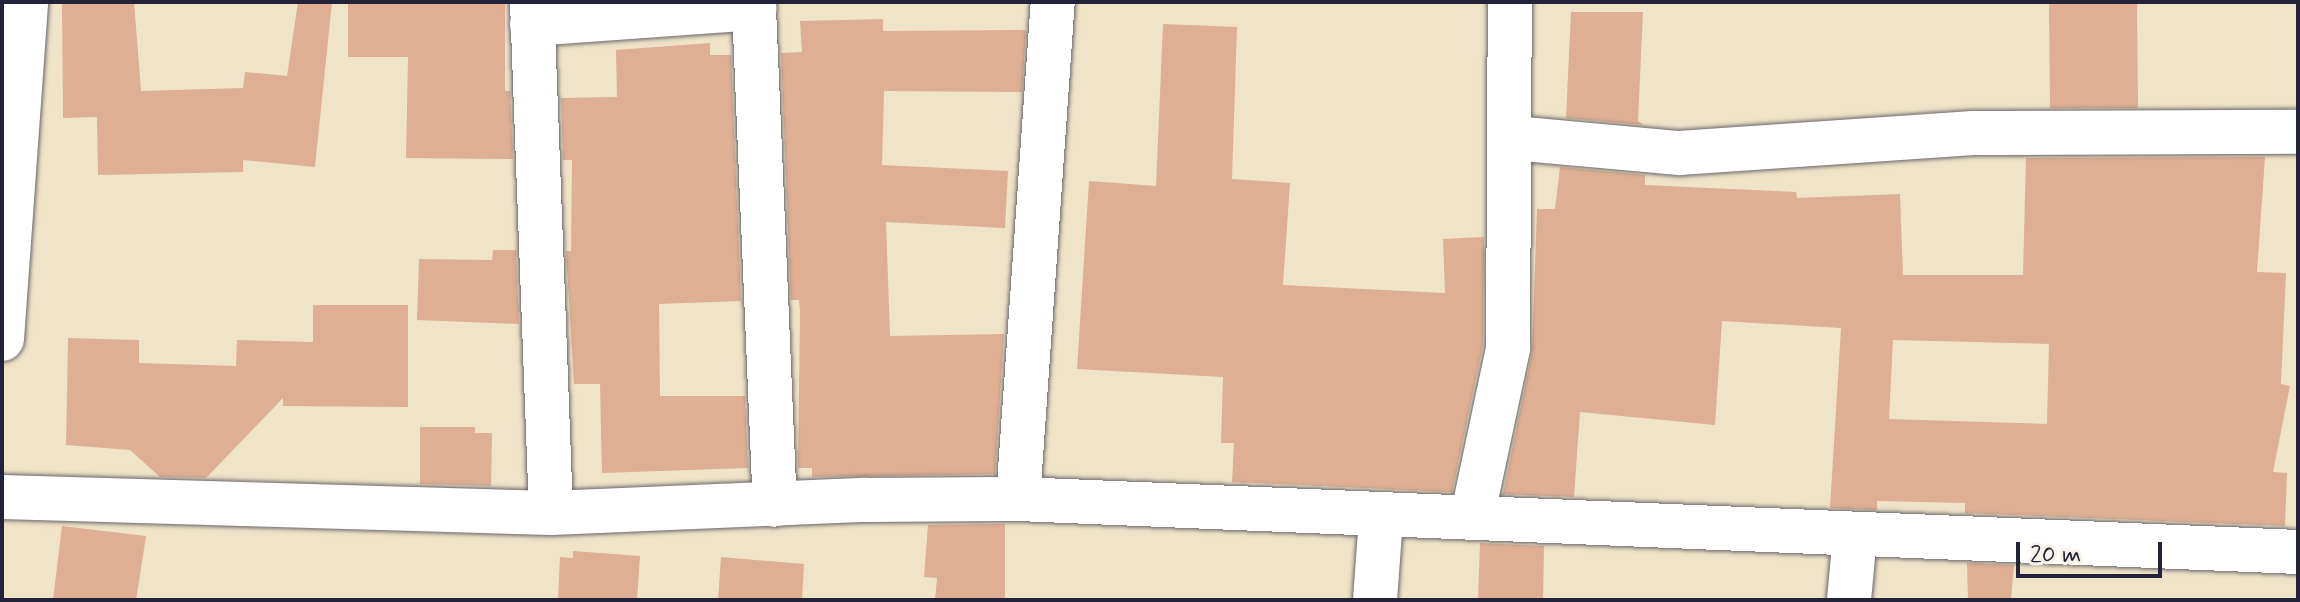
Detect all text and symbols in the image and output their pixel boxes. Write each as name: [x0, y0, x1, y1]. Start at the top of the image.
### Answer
scale bar: [2020, 526, 2166, 576]
text: 20 m: [2030, 540, 2081, 571]

